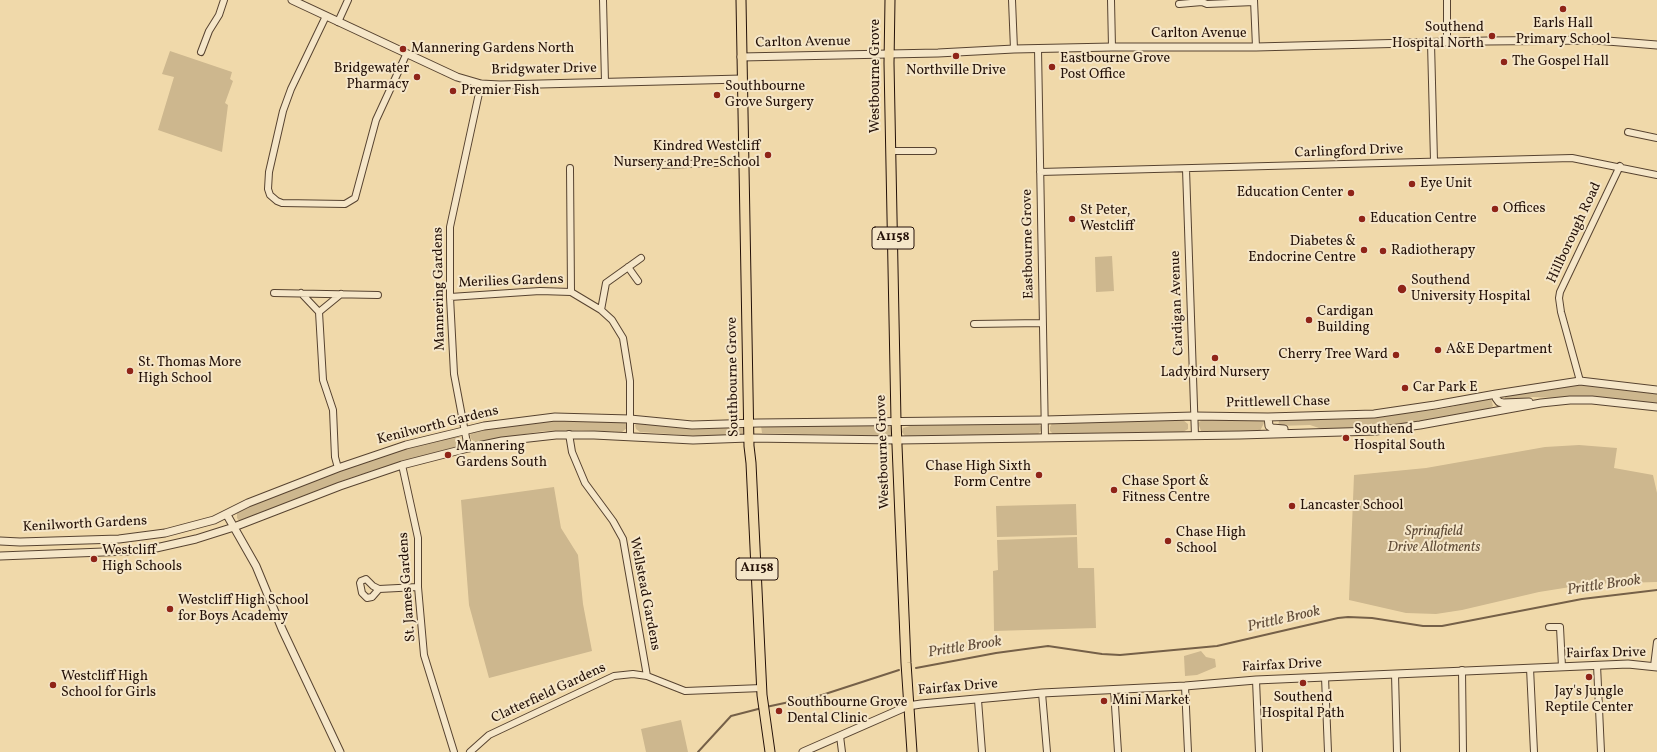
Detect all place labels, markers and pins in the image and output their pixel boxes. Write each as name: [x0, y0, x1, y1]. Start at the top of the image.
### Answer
marker: Earls Hall Primary School: [1558, 4, 1568, 14]
place label: Earls Hall Primary School: [1516, 16, 1610, 48]
place label: Southend Hospital North: [1392, 20, 1484, 52]
marker: Southend Hospital North: [1487, 31, 1497, 41]
place label: Mannering Gardens North: [411, 41, 574, 57]
marker: Mannering Gardens North: [398, 44, 408, 54]
marker: Northville Drive: [951, 51, 961, 61]
place label: Eastbourne Grove Post Office: [1060, 51, 1170, 84]
place label: The Gospel Hall: [1512, 54, 1609, 70]
marker: The Gospel Hall: [1499, 57, 1509, 67]
place label: Bridgewater Pharmacy: [334, 61, 409, 94]
marker: Eastbourne Grove Post Office: [1047, 62, 1057, 72]
place label: Northville Drive: [906, 63, 1006, 79]
marker: Bridgewater Pharmacy: [412, 72, 422, 82]
place label: Southbourne Grove Surgery: [725, 79, 814, 112]
place label: Premier Fish: [461, 83, 540, 99]
marker: Premier Fish: [448, 86, 458, 96]
marker: Southbourne Grove Surgery: [712, 90, 722, 100]
place label: Kindred Westcliff Nursery and Pre-School: [614, 139, 760, 172]
marker: Kindred Westcliff Nursery and Pre-School: [763, 150, 773, 160]
place label: Eye Unit: [1420, 176, 1472, 192]
marker: Eye Unit: [1407, 179, 1417, 189]
place label: Education Center: [1237, 185, 1343, 201]
marker: Education Center: [1346, 188, 1356, 198]
place label: Offices: [1503, 201, 1545, 217]
place label: St Peter, Westcliff: [1080, 203, 1134, 236]
marker: Offices: [1490, 204, 1500, 214]
place label: Education Centre: [1370, 211, 1477, 227]
marker: St Peter, Westcliff: [1067, 214, 1077, 224]
marker: Education Centre: [1357, 214, 1367, 224]
place label: Diabetes & Endocrine Centre: [1248, 234, 1356, 266]
place label: Radiotherapy: [1391, 243, 1475, 259]
marker: Diabetes & Endocrine Centre: [1359, 245, 1369, 255]
marker: Radiotherapy: [1378, 246, 1388, 256]
place label: Southend University Hospital: [1411, 273, 1531, 306]
marker: Southend University Hospital: [1396, 283, 1408, 295]
place label: Cardigan Building: [1317, 304, 1374, 336]
marker: Cardigan Building: [1304, 315, 1314, 325]
place label: A&E Department: [1446, 342, 1552, 358]
marker: A&E Department: [1433, 345, 1443, 355]
place label: Cherry Tree Ward: [1278, 347, 1388, 363]
marker: Cherry Tree Ward: [1391, 350, 1401, 360]
marker: Ladybird Nursery: [1210, 353, 1220, 363]
place label: St. Thomas More High School: [138, 355, 241, 388]
place label: Ladybird Nursery: [1161, 365, 1269, 381]
marker: St. Thomas More High School: [125, 366, 135, 376]
place label: Car Park E: [1413, 380, 1478, 396]
marker: Car Park E: [1400, 383, 1410, 393]
place label: Southend Hospital South: [1354, 422, 1445, 454]
marker: Southend Hospital South: [1341, 433, 1351, 443]
place label: Mannering Gardens South: [456, 439, 547, 472]
marker: Mannering Gardens South: [443, 450, 453, 460]
place label: Chase High Sixth Form Centre: [926, 459, 1031, 492]
marker: Chase High Sixth Form Centre: [1034, 470, 1044, 480]
place label: Chase Sport & Fitness Centre: [1122, 474, 1210, 506]
marker: Chase Sport & Fitness Centre: [1109, 485, 1119, 495]
place label: Lancaster School: [1300, 498, 1403, 514]
marker: Lancaster School: [1287, 501, 1297, 511]
place label: Chase High School: [1176, 525, 1246, 558]
marker: Chase High School: [1163, 536, 1173, 546]
place label: Westcliff High Schools: [102, 543, 182, 576]
marker: Westcliff High Schools: [89, 554, 99, 564]
place label: Westcliff High School for Boys Academy: [178, 593, 309, 626]
marker: Westcliff High School for Boys Academy: [165, 604, 175, 614]
place label: Westcliff High School for Girls: [61, 669, 156, 702]
marker: Jay's Jungle Reptile Center: [1584, 672, 1594, 682]
marker: Southend Hospital Path: [1298, 678, 1308, 688]
marker: Westcliff High School for Girls: [48, 680, 58, 690]
place label: Jay's Jungle Reptile Center: [1545, 684, 1633, 716]
place label: Southend Hospital Path: [1261, 690, 1345, 722]
place label: Mini Market: [1112, 693, 1189, 709]
place label: Southbourne Grove Dental Clinic: [787, 695, 907, 728]
marker: Mini Market: [1099, 696, 1109, 706]
marker: Southbourne Grove Dental Clinic: [774, 706, 784, 716]

